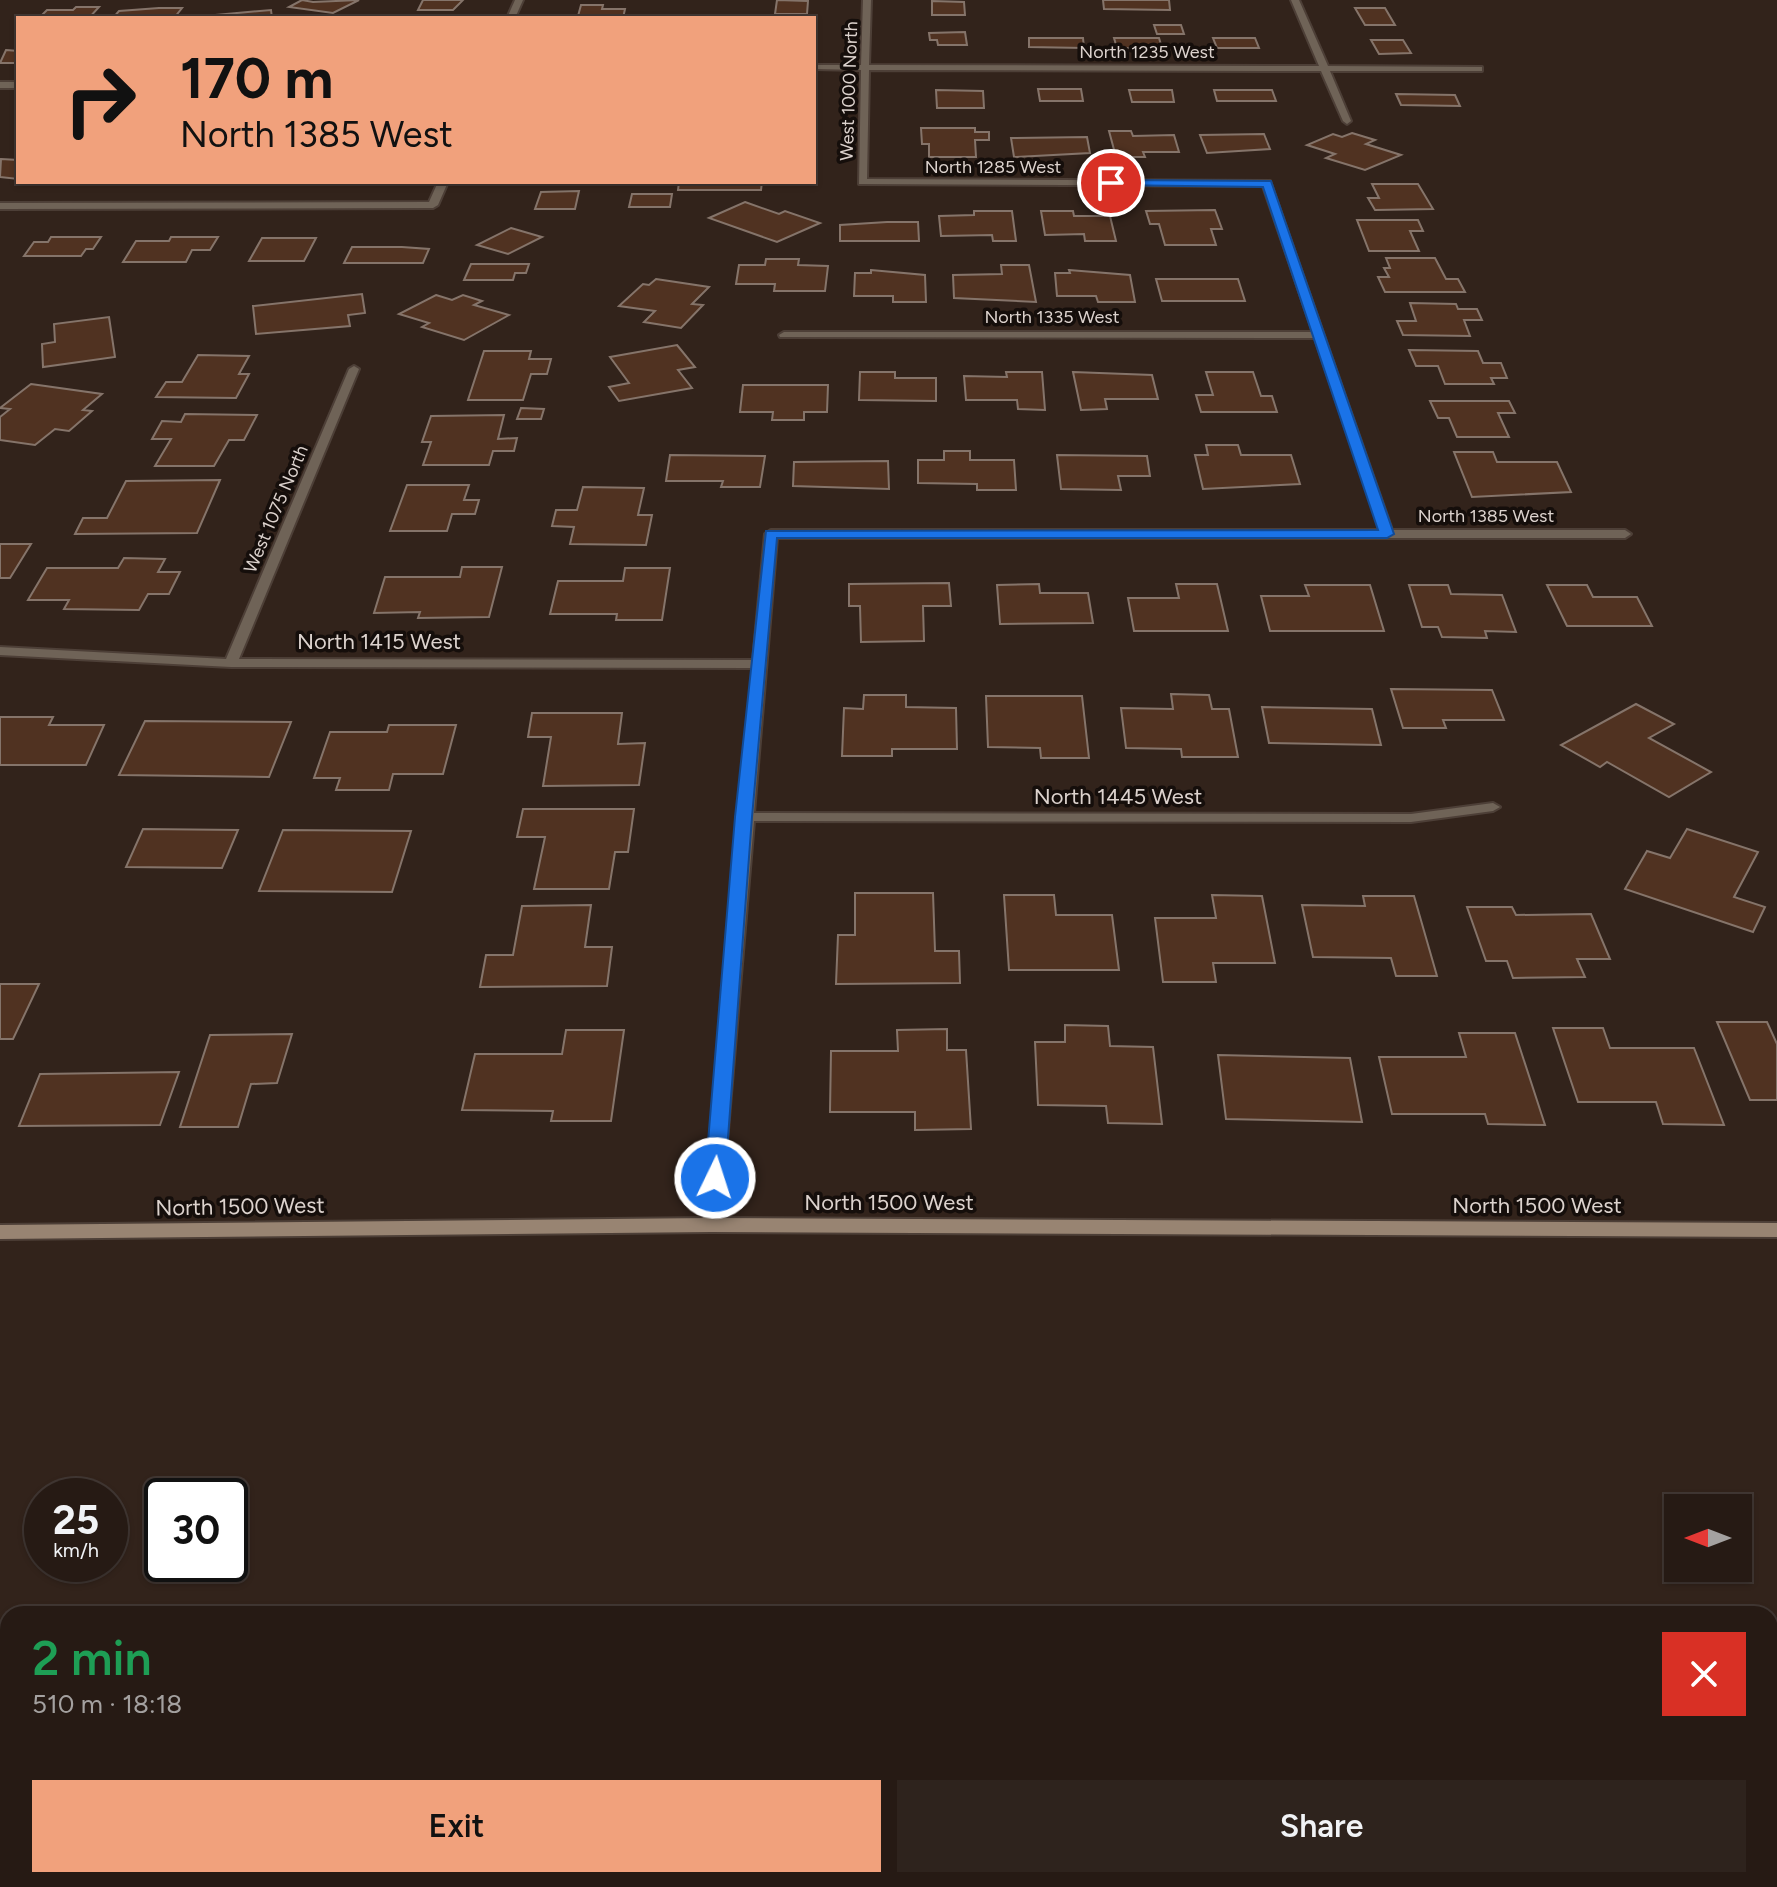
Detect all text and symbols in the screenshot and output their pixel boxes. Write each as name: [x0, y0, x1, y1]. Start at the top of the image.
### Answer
street label: West 1000 North: [836, 21, 862, 161]
street label: North 1235 West: [1079, 41, 1215, 63]
text: 170 m: [180, 45, 333, 112]
icon: right: [48, 48, 152, 152]
text: North 1385 West: [180, 113, 453, 156]
pin: [1077, 149, 1145, 217]
street label: North 1285 West: [925, 156, 1062, 178]
icon: arrive: [1089, 161, 1133, 205]
street label: North 1335 West: [984, 306, 1120, 328]
street label: West 1075 North: [239, 442, 313, 576]
street label: North 1385 West: [1418, 505, 1554, 527]
street label: North 1415 West: [297, 628, 461, 655]
street label: North 1445 West: [1034, 783, 1202, 810]
position arrow: [673, 1136, 757, 1220]
street label: North 1500 West: [804, 1189, 974, 1216]
street label: North 1500 West: [155, 1192, 325, 1221]
street label: North 1500 West: [1452, 1192, 1622, 1219]
speed limit sign: 30: [144, 1478, 248, 1582]
north arrow: [1664, 1494, 1752, 1582]
map controls: [1664, 1494, 1752, 1582]
text: 25: [53, 1496, 99, 1544]
text: km/h: [53, 1538, 99, 1562]
text: 2 min: [32, 1629, 152, 1687]
button: close: [1662, 1632, 1746, 1716]
text: 510 m · 18:18: [32, 1688, 182, 1720]
button: Exit: [32, 1780, 881, 1872]
button: Share: [897, 1780, 1746, 1872]

